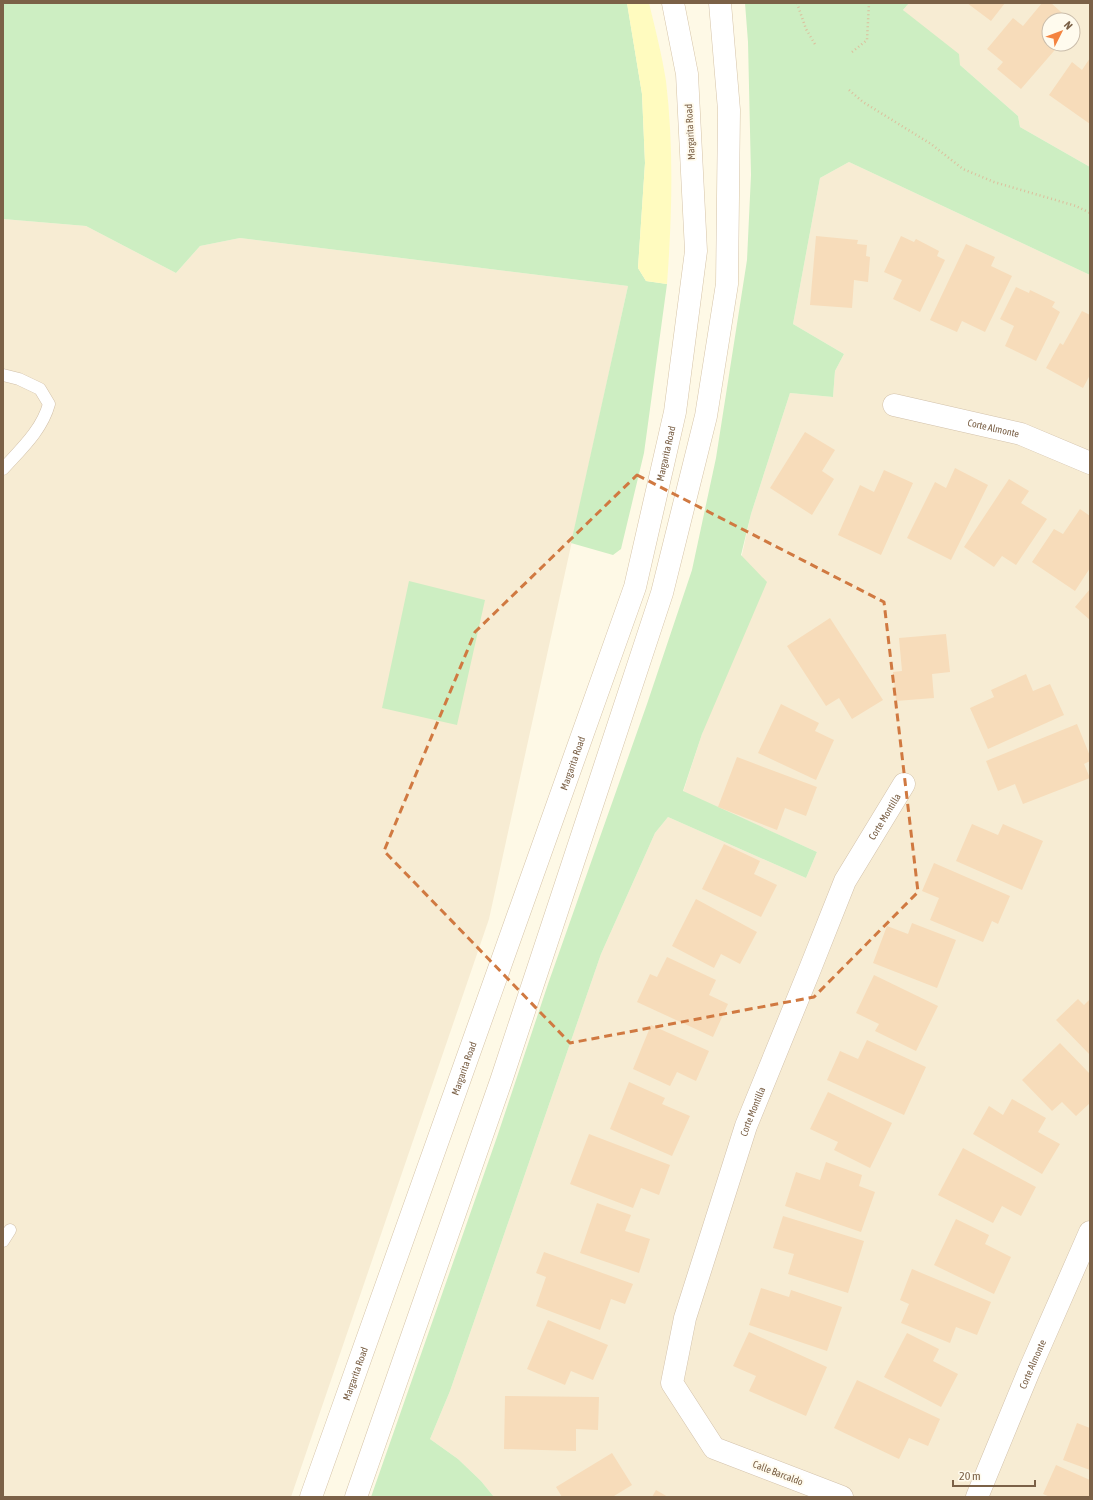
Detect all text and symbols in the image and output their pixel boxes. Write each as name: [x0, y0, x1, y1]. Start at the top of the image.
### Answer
north arrow: [1041, 12, 1081, 52]
text: N: [1062, 19, 1075, 32]
street label: Margarita Road: [683, 104, 697, 160]
street label: Corte Almonte: [967, 417, 1021, 439]
street label: Margarita Road: [654, 425, 677, 482]
street label: Margarita Road: [558, 735, 587, 791]
street label: Corte Montilla: [866, 791, 903, 842]
street label: Margarita Road: [449, 1040, 478, 1097]
street label: Corte Montilla: [738, 1085, 767, 1137]
street label: Corte Almonte: [1017, 1337, 1048, 1390]
street label: Margarita Road: [340, 1345, 370, 1402]
street label: Calle Barcaldo: [751, 1458, 805, 1488]
scale bar: [953, 1462, 1035, 1488]
text: 20 m: [959, 1469, 981, 1483]

